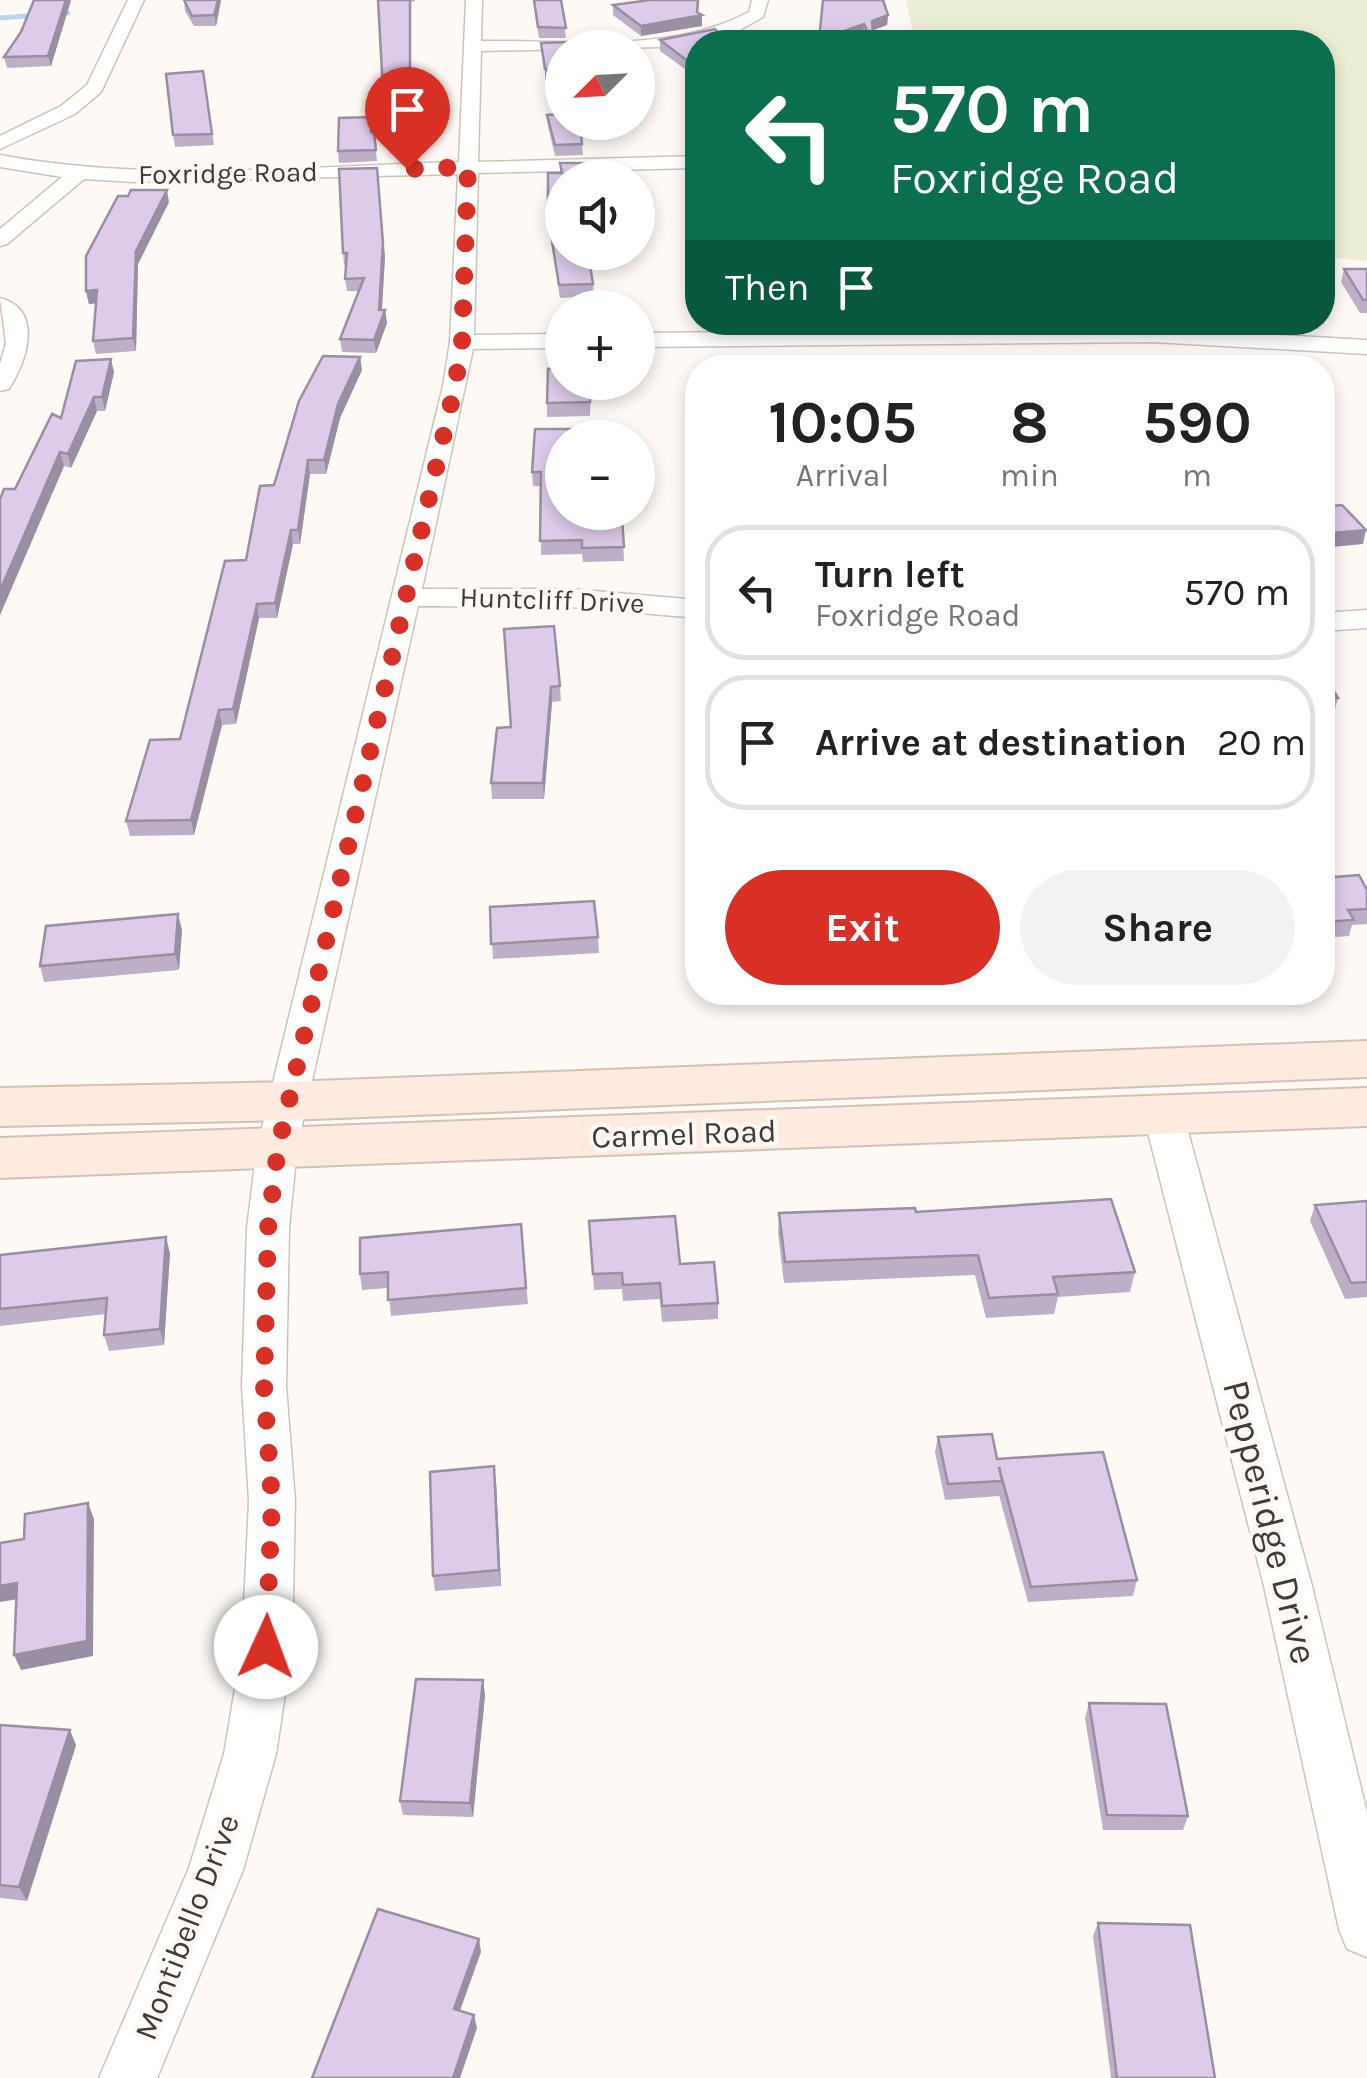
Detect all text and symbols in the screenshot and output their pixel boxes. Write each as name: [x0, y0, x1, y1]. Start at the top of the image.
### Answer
north arrow: [545, 30, 655, 140]
map controls: [545, 30, 655, 530]
pin: [365, 67, 450, 170]
text: 570 m: [890, 68, 1094, 150]
icon: left: [725, 70, 855, 200]
icon: arrive: [380, 82, 435, 137]
text: Foxridge Road: [890, 152, 1179, 204]
street label: Foxridge Road: [138, 155, 318, 191]
button: sound: [545, 160, 655, 270]
icon: arrive: [829, 260, 884, 315]
text: Then: [725, 265, 809, 310]
button: +: [545, 290, 655, 400]
text: 10:05: [768, 387, 917, 457]
text: 8: [1010, 387, 1049, 457]
text: 590: [1142, 387, 1252, 457]
button: −: [545, 420, 655, 530]
text: Arrival: [796, 457, 889, 494]
text: min: [1000, 457, 1059, 494]
text: m: [1182, 457, 1212, 494]
text: Turn left: [815, 552, 965, 597]
icon: left: [730, 565, 785, 620]
text: 570 m: [1184, 570, 1290, 615]
street label: Huntcliff Drive: [459, 580, 645, 620]
text: Foxridge Road: [815, 597, 1021, 634]
icon: arrive: [730, 715, 785, 770]
text: Arrive at destination: [815, 720, 1187, 765]
text: 20 m: [1217, 720, 1306, 765]
button: Exit: [725, 870, 1000, 985]
button: Share: [1020, 870, 1295, 985]
street label: Carmel Road: [591, 1112, 777, 1156]
street label: Pepperidge Drive: [1213, 1375, 1327, 1669]
position arrow: [214, 1595, 318, 1699]
street label: Montibello Drive: [127, 1809, 247, 2045]

